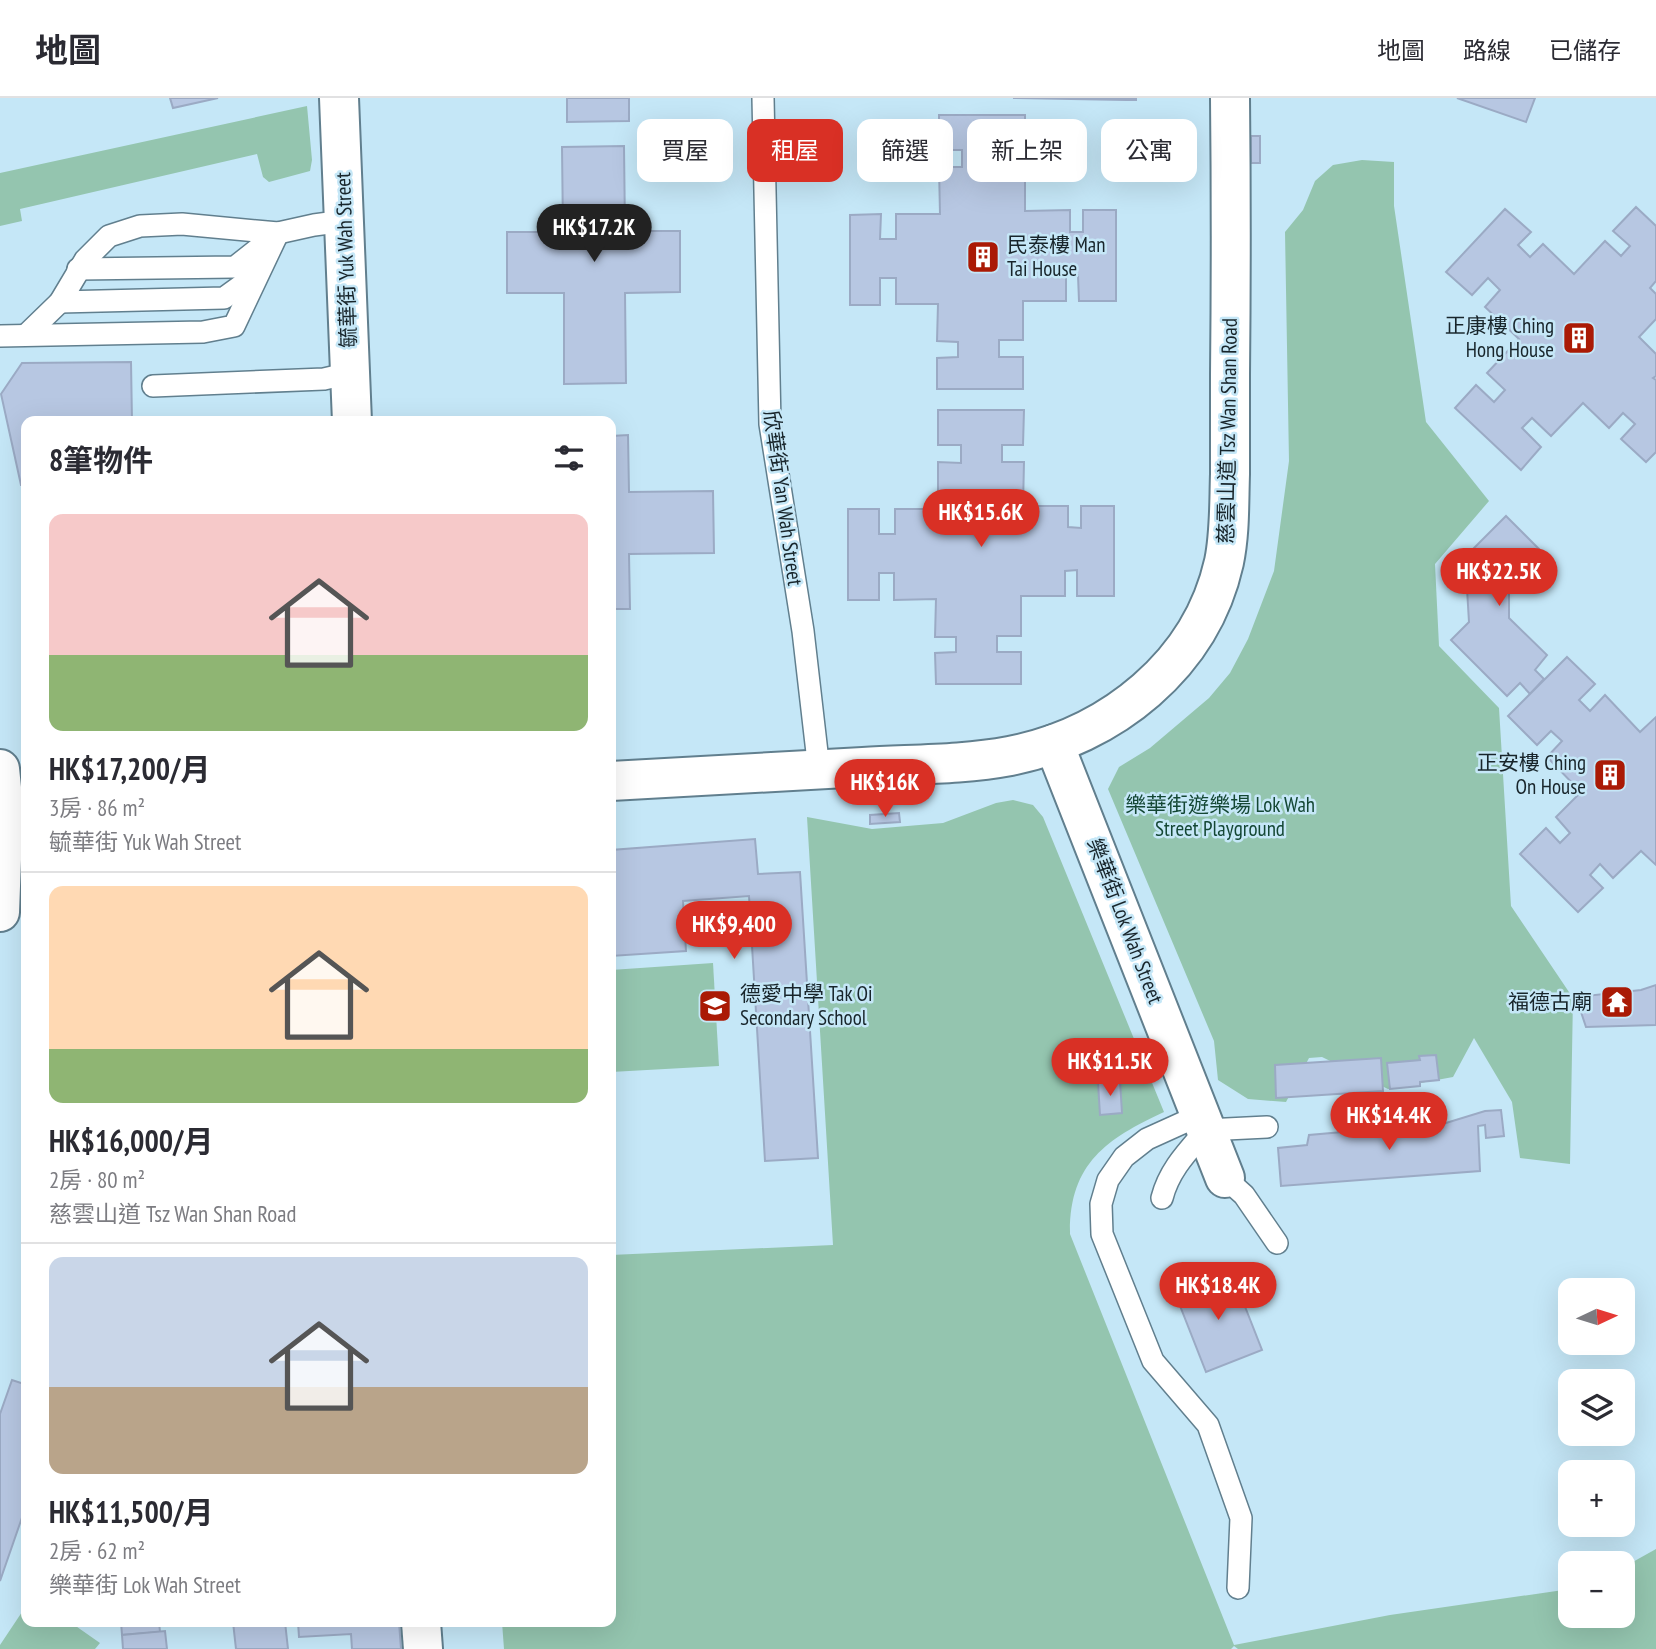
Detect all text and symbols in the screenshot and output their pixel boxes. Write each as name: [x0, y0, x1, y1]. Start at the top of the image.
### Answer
text: 地圖: [35, 28, 101, 71]
text: 地圖: [1377, 35, 1425, 66]
text: 路線: [1463, 35, 1511, 66]
text: 已儲存: [1549, 35, 1621, 66]
chip: 買屋: [637, 119, 733, 182]
chip: 租屋: [747, 119, 843, 182]
chip: 篩選: [857, 119, 953, 182]
chip: 新上架: [967, 119, 1087, 182]
chip: 公寓: [1101, 119, 1197, 182]
street label: 毓華街 Yuk Wah Street: [329, 172, 362, 348]
pin: HK$17.2K: [522, 204, 666, 264]
text: HK$17.2K: [553, 212, 635, 241]
place label: 民泰樓 Man Tai House: [1007, 231, 1105, 282]
building icon: 民泰樓 Man Tai House: [964, 238, 1002, 276]
place label: 正康樓 Ching Hong House: [1445, 312, 1554, 363]
street label: 慈雲山道 Tsz Wan Shan Road: [1212, 318, 1243, 544]
building icon: 正康樓 Ching Hong House: [1560, 319, 1598, 357]
street label: 欣華街 Yan Wah Street: [758, 409, 809, 587]
icon: filters: [550, 439, 588, 477]
text: 8筆物件: [49, 440, 153, 479]
pin: HK$15.6K: [909, 490, 1053, 549]
text: HK$15.6K: [939, 497, 1024, 526]
pin: HK$22.5K: [1427, 548, 1571, 608]
text: HK$22.5K: [1457, 556, 1542, 585]
icon: home: [256, 560, 382, 686]
text: HK$17,200/月: [49, 749, 211, 788]
place label: 正安樓 Ching On House: [1477, 749, 1586, 800]
building icon: 正安樓 Ching On House: [1591, 756, 1629, 794]
pin: HK$16K: [828, 760, 942, 819]
text: HK$16K: [850, 767, 920, 796]
park label: 樂華街遊樂場 Lok Wah Street Playground: [1125, 791, 1315, 842]
text: 3房 · 86 m²: [49, 793, 145, 822]
text: 毓華街 Yuk Wah Street: [49, 827, 241, 856]
street label: 樂華街 Lok Wah Street: [1081, 834, 1170, 1008]
pin: HK$9,400: [662, 902, 806, 961]
text: HK$9,400: [692, 909, 776, 938]
icon: home: [256, 932, 382, 1058]
place label: 德愛中學 Tak Oi Secondary School: [740, 980, 873, 1031]
temple icon: 福德古廟: [1598, 983, 1636, 1021]
school or university icon: 德愛中學 Tak Oi Secondary School: [696, 987, 734, 1025]
place label: 福德古廟: [1508, 988, 1592, 1015]
pin: HK$11.5K: [1038, 1038, 1182, 1098]
text: HK$11.5K: [1068, 1046, 1153, 1075]
pin: HK$14.4K: [1317, 1093, 1461, 1152]
text: HK$14.4K: [1347, 1100, 1432, 1129]
text: HK$16,000/月: [49, 1121, 214, 1160]
text: 2房 · 80 m²: [49, 1165, 145, 1194]
text: 慈雲山道 Tsz Wan Shan Road: [49, 1199, 296, 1228]
pin: HK$18.4K: [1146, 1262, 1290, 1322]
text: HK$18.4K: [1176, 1270, 1261, 1299]
north arrow: [1558, 1278, 1634, 1354]
map controls: [1558, 1278, 1635, 1628]
icon: home: [256, 1303, 382, 1429]
button: layers: [1558, 1369, 1635, 1446]
button: +: [1558, 1460, 1635, 1537]
text: HK$11,500/月: [49, 1492, 214, 1531]
text: 2房 · 62 m²: [49, 1536, 145, 1565]
button: −: [1558, 1551, 1635, 1628]
text: 樂華街 Lok Wah Street: [49, 1570, 241, 1599]

